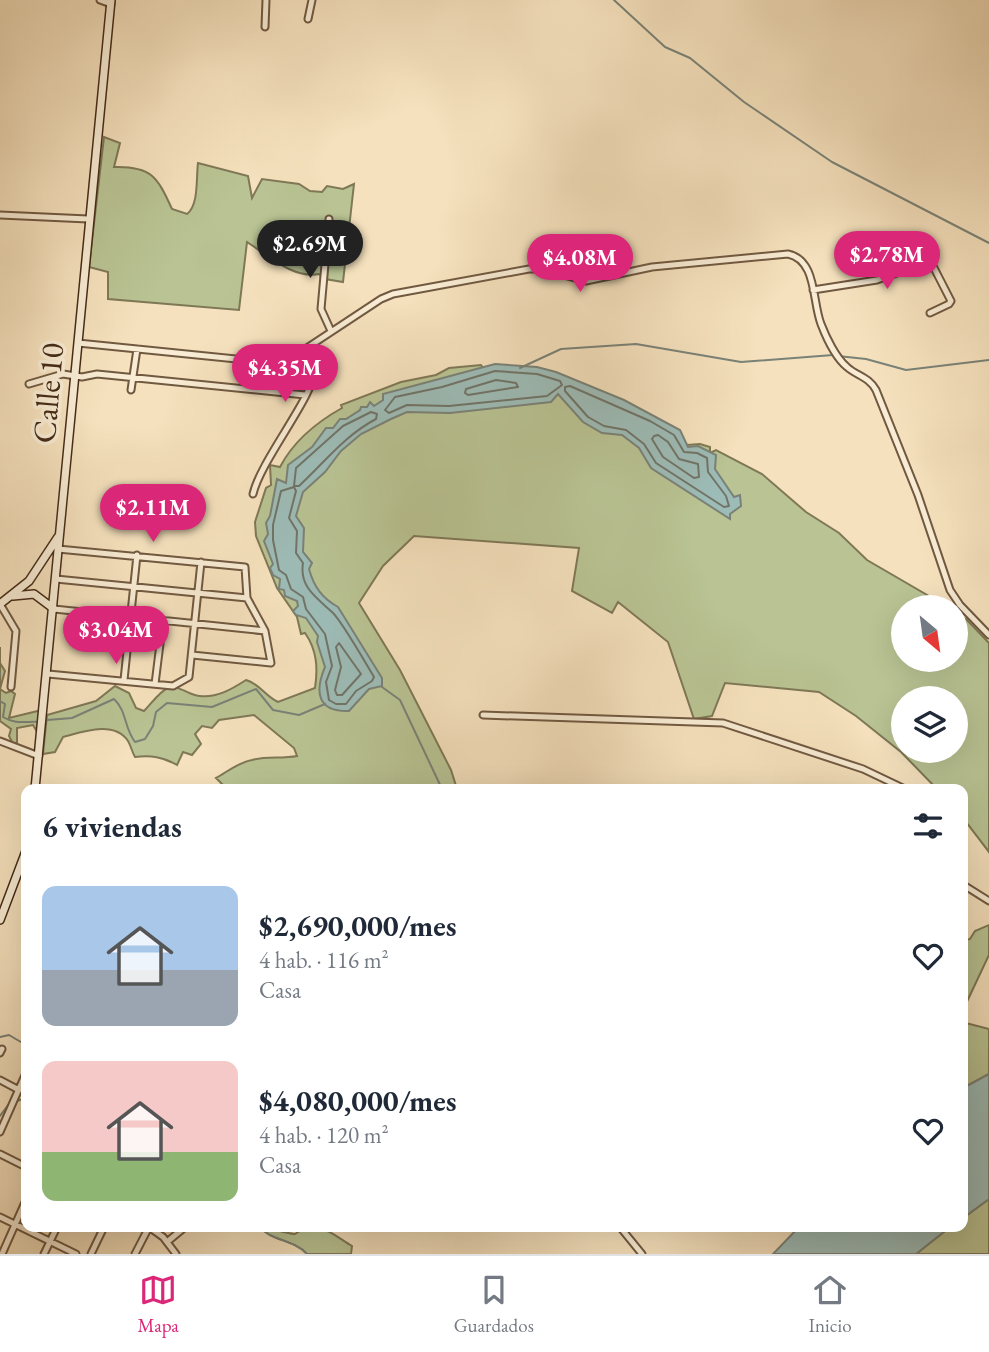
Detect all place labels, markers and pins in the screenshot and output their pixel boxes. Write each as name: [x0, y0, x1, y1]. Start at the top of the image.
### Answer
pin: $2.69M: [253, 220, 367, 280]
pin: $2.78M: [830, 232, 944, 291]
pin: $4.08M: [523, 234, 637, 294]
pin: $4.35M: [228, 344, 342, 404]
pin: $2.11M: [96, 484, 210, 544]
pin: $3.04M: [59, 606, 173, 666]

